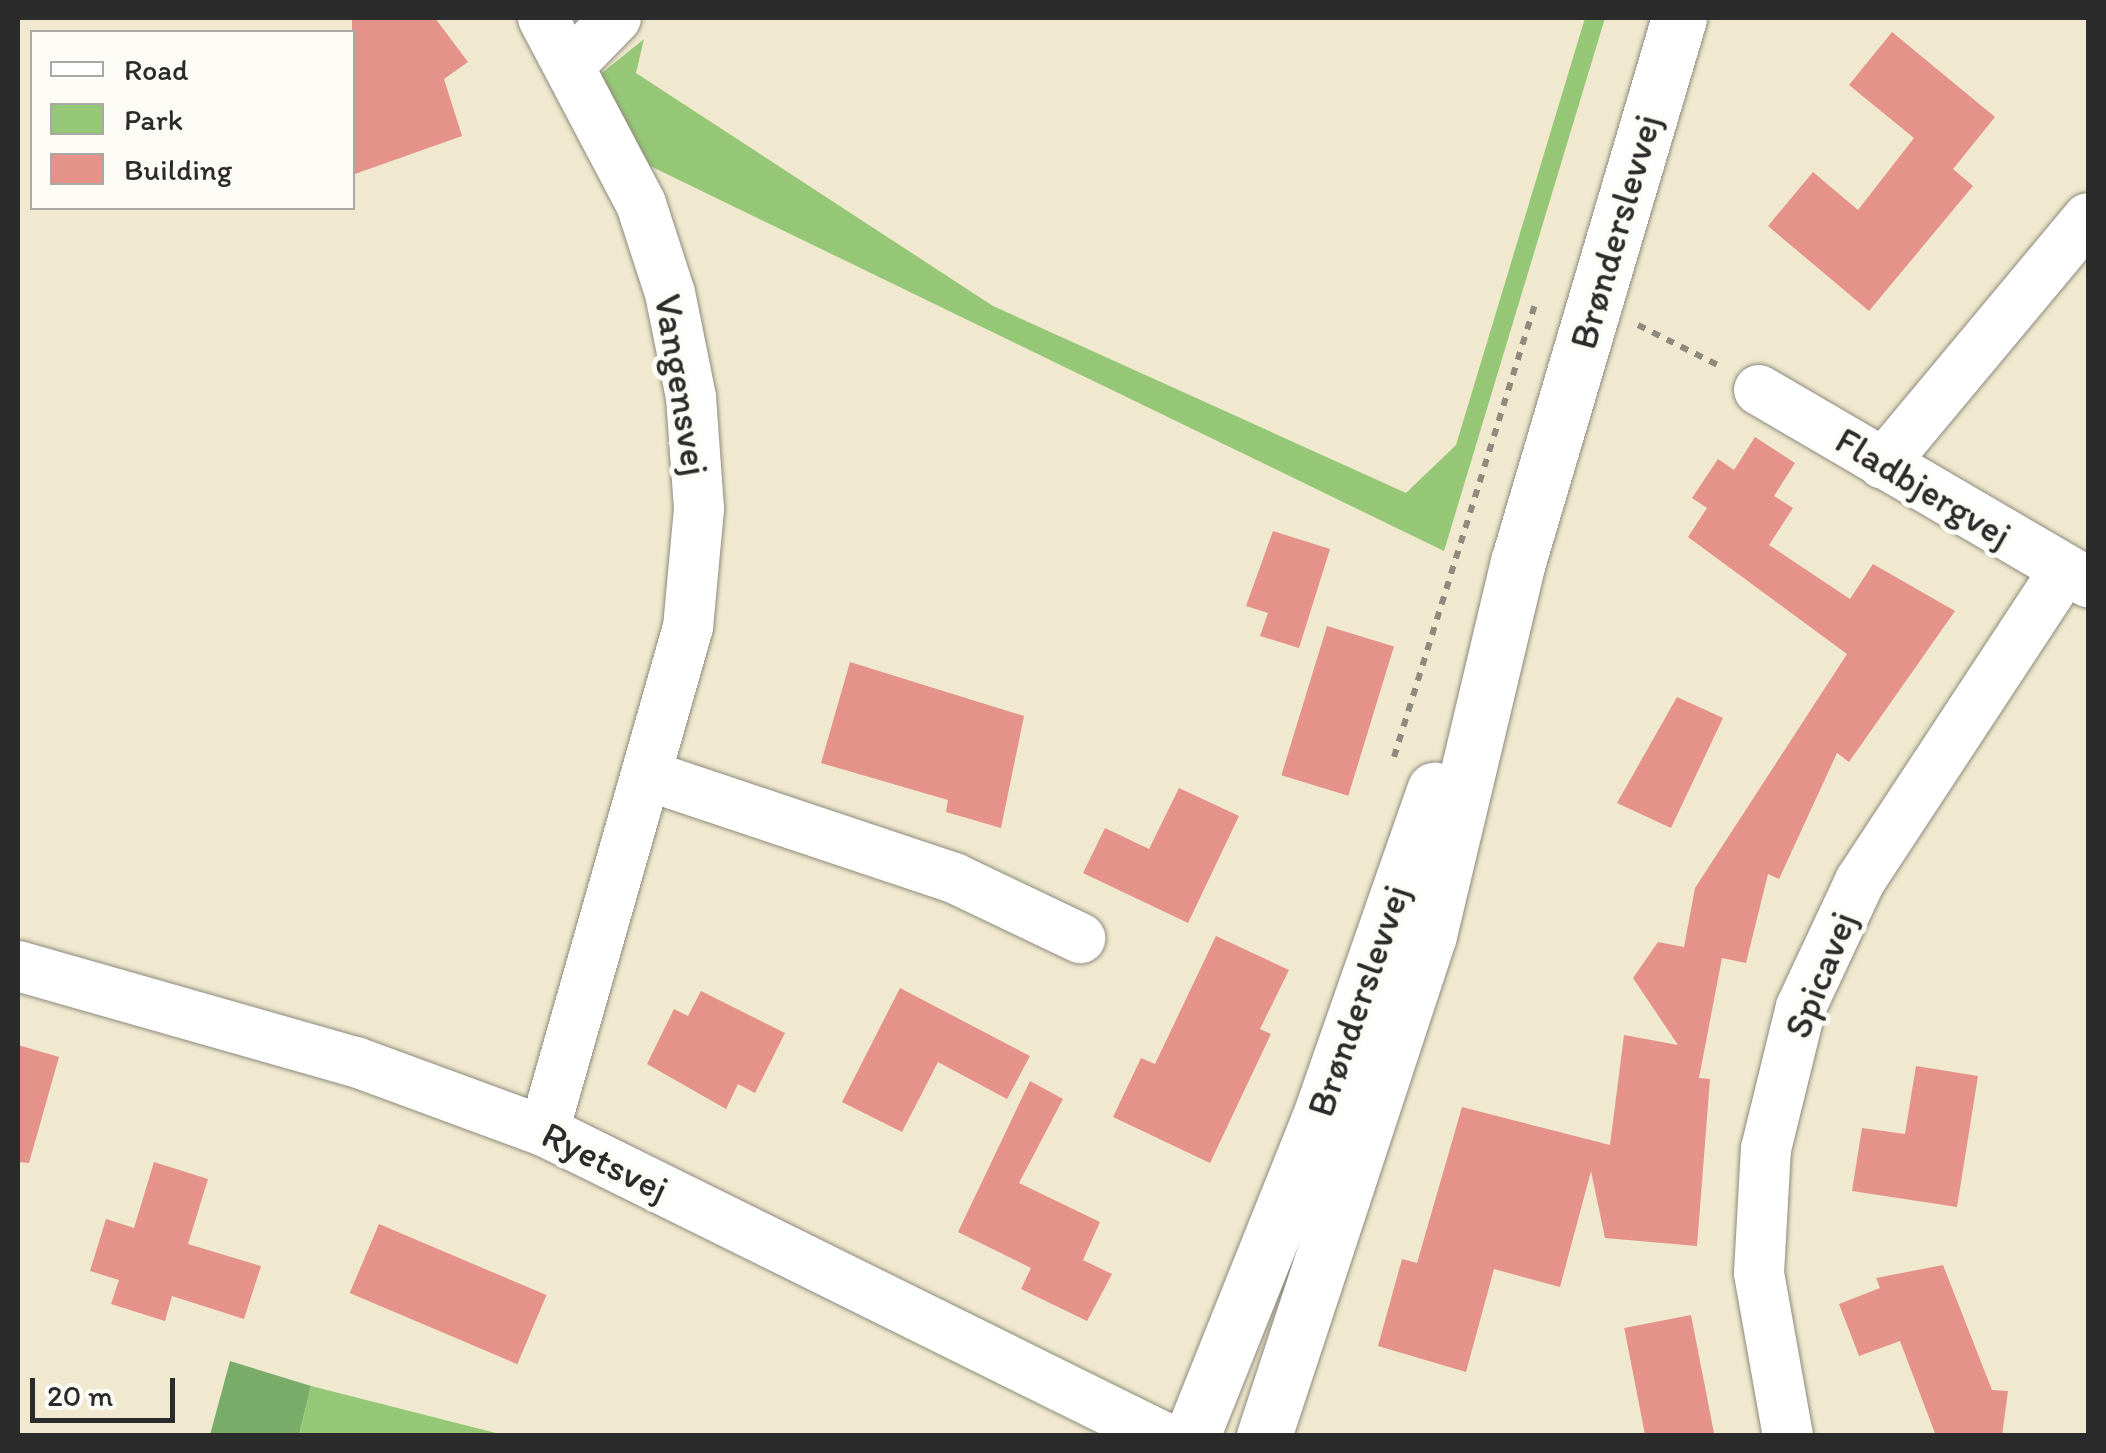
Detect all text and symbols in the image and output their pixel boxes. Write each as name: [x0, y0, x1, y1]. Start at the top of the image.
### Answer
legend: [30, 30, 355, 210]
text: Road: [124, 51, 189, 88]
text: Park: [124, 101, 183, 138]
street label: Brønderslevvej: [1561, 109, 1671, 355]
text: Building: [124, 151, 232, 188]
street label: Vangensvej: [644, 291, 718, 479]
street label: Fladbjergvej: [1827, 418, 2019, 558]
street label: Brønderslevvej: [1298, 879, 1420, 1123]
street label: Spicavej: [1775, 905, 1867, 1045]
street label: Ryetsvej: [534, 1112, 676, 1212]
scale bar: [35, 1358, 180, 1420]
text: 20 m: [47, 1377, 113, 1414]

